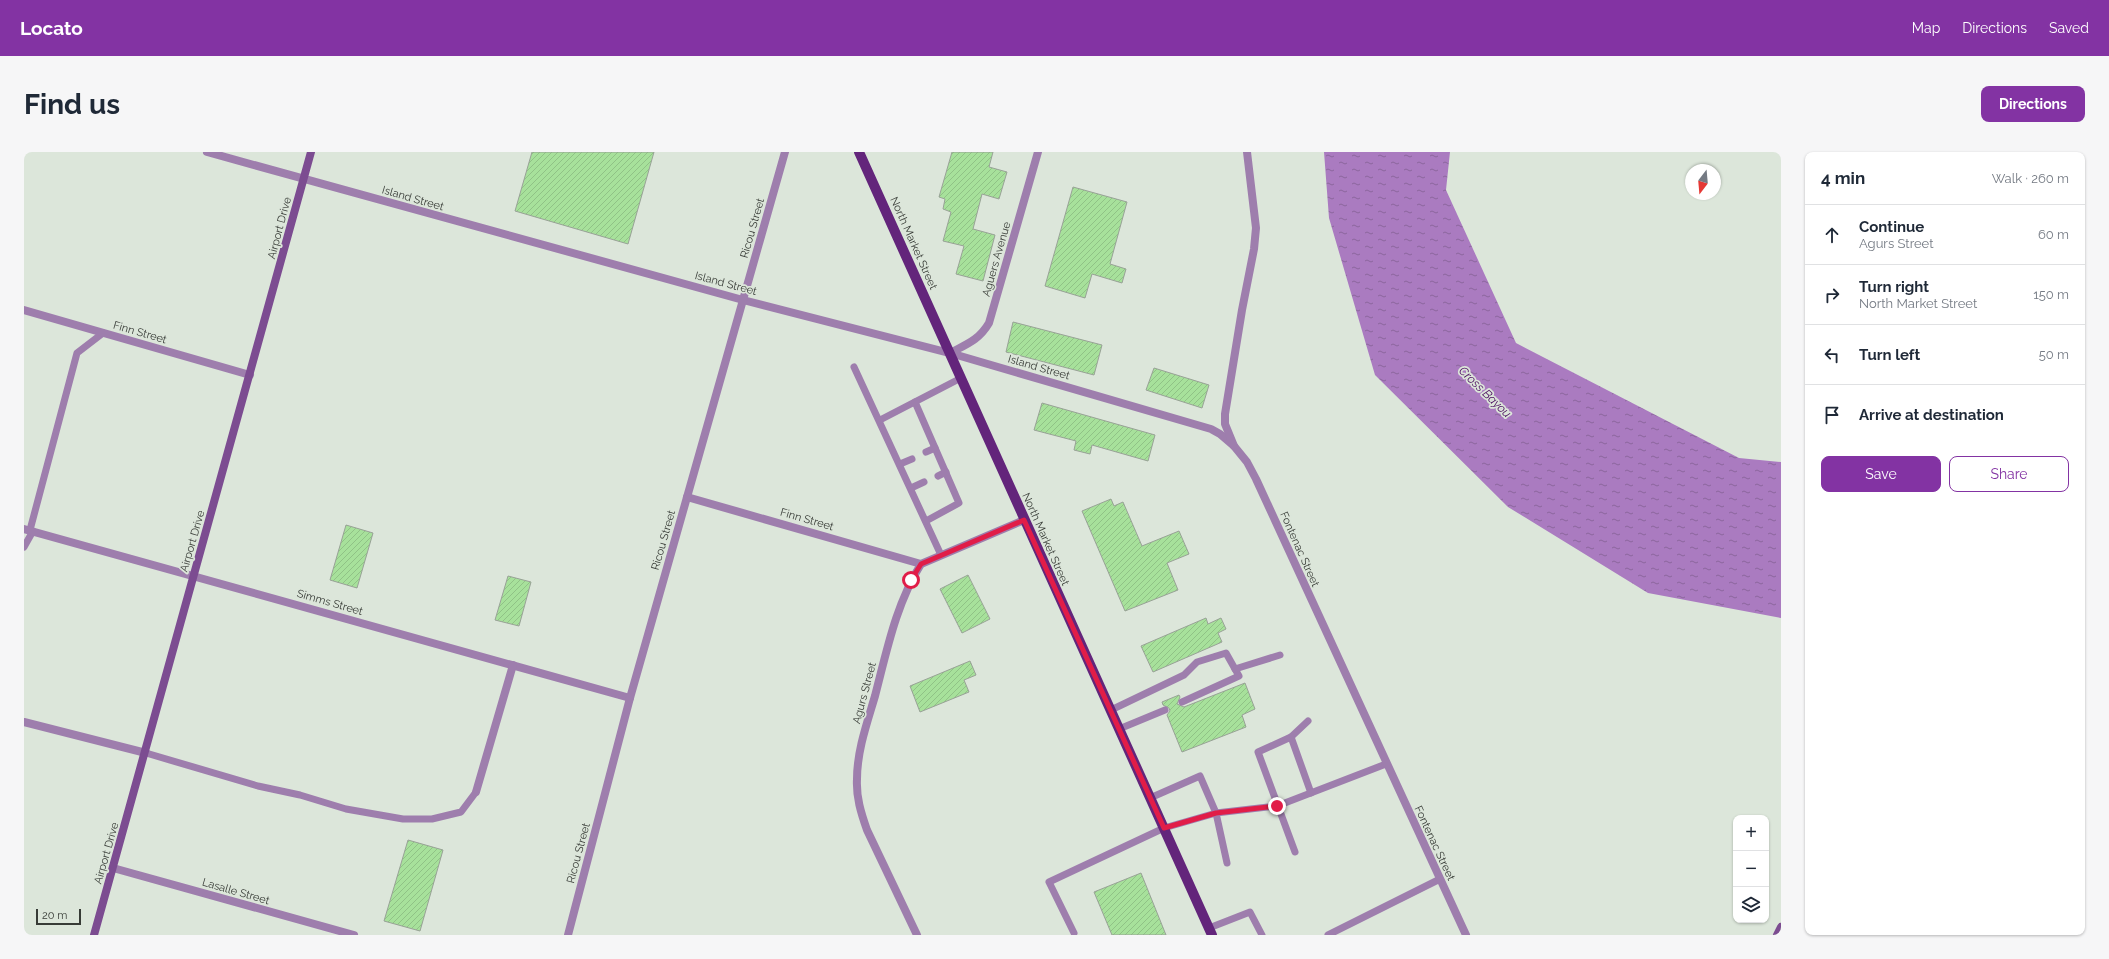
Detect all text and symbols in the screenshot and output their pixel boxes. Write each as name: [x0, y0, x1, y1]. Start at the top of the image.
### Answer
text: Locato: [20, 17, 83, 39]
text: Map: [1912, 20, 1940, 36]
text: Directions: [1962, 20, 2027, 36]
text: Saved: [2049, 20, 2089, 36]
button: Directions: [1981, 86, 2085, 122]
text: Find us: [24, 88, 120, 121]
north arrow: [1685, 164, 1721, 200]
text: 4 min: [1821, 168, 1865, 188]
text: Walk · 260 m: [1992, 171, 2069, 186]
street label: Island Street: [381, 183, 445, 214]
street label: Airport Drive: [265, 195, 294, 261]
street label: North Market Street: [887, 195, 940, 292]
street label: Ricou Street: [738, 196, 767, 260]
text: Continue: [1859, 218, 1924, 236]
street label: Aguers Avenue: [980, 220, 1014, 298]
icon: ahead: [1821, 224, 1843, 246]
text: 60 m: [2038, 227, 2069, 242]
text: Agurs Street: [1859, 236, 1934, 251]
street label: Island Street: [694, 269, 759, 298]
text: Turn right: [1859, 278, 1929, 296]
icon: right: [1821, 284, 1843, 306]
text: 150 m: [2033, 287, 2069, 302]
text: North Market Street: [1859, 296, 1977, 311]
street label: Finn Street: [112, 319, 168, 346]
icon: left: [1821, 344, 1843, 366]
text: Turn left: [1859, 346, 1920, 364]
text: 50 m: [2039, 347, 2069, 362]
street label: Island Street: [1007, 352, 1071, 383]
water label: Cross Bayou: [1456, 364, 1514, 421]
icon: arrive: [1821, 404, 1843, 426]
text: Arrive at destination: [1859, 406, 2004, 424]
button: Save: [1821, 456, 1941, 492]
button: Share: [1949, 456, 2069, 492]
street label: North Market Street: [1019, 491, 1072, 588]
street label: Finn Street: [779, 506, 835, 533]
street label: Airport Drive: [177, 508, 208, 574]
street label: Ricou Street: [649, 508, 678, 572]
street label: Fontenac Street: [1277, 510, 1322, 589]
route start: [902, 571, 920, 589]
street label: Simms Street: [295, 587, 365, 618]
street label: Agurs Street: [850, 661, 879, 725]
route end: [1268, 797, 1286, 815]
street label: Fontenac Street: [1412, 804, 1458, 883]
map controls: [1733, 815, 1769, 923]
button: +: [1733, 815, 1769, 851]
street label: Airport Drive: [91, 820, 122, 886]
street label: Ricou Street: [564, 821, 593, 885]
button: −: [1733, 851, 1769, 887]
street label: Lasalle Street: [201, 876, 271, 907]
button: layers: [1733, 887, 1769, 923]
scale bar: [36, 907, 81, 926]
text: 20 m: [42, 909, 67, 922]

